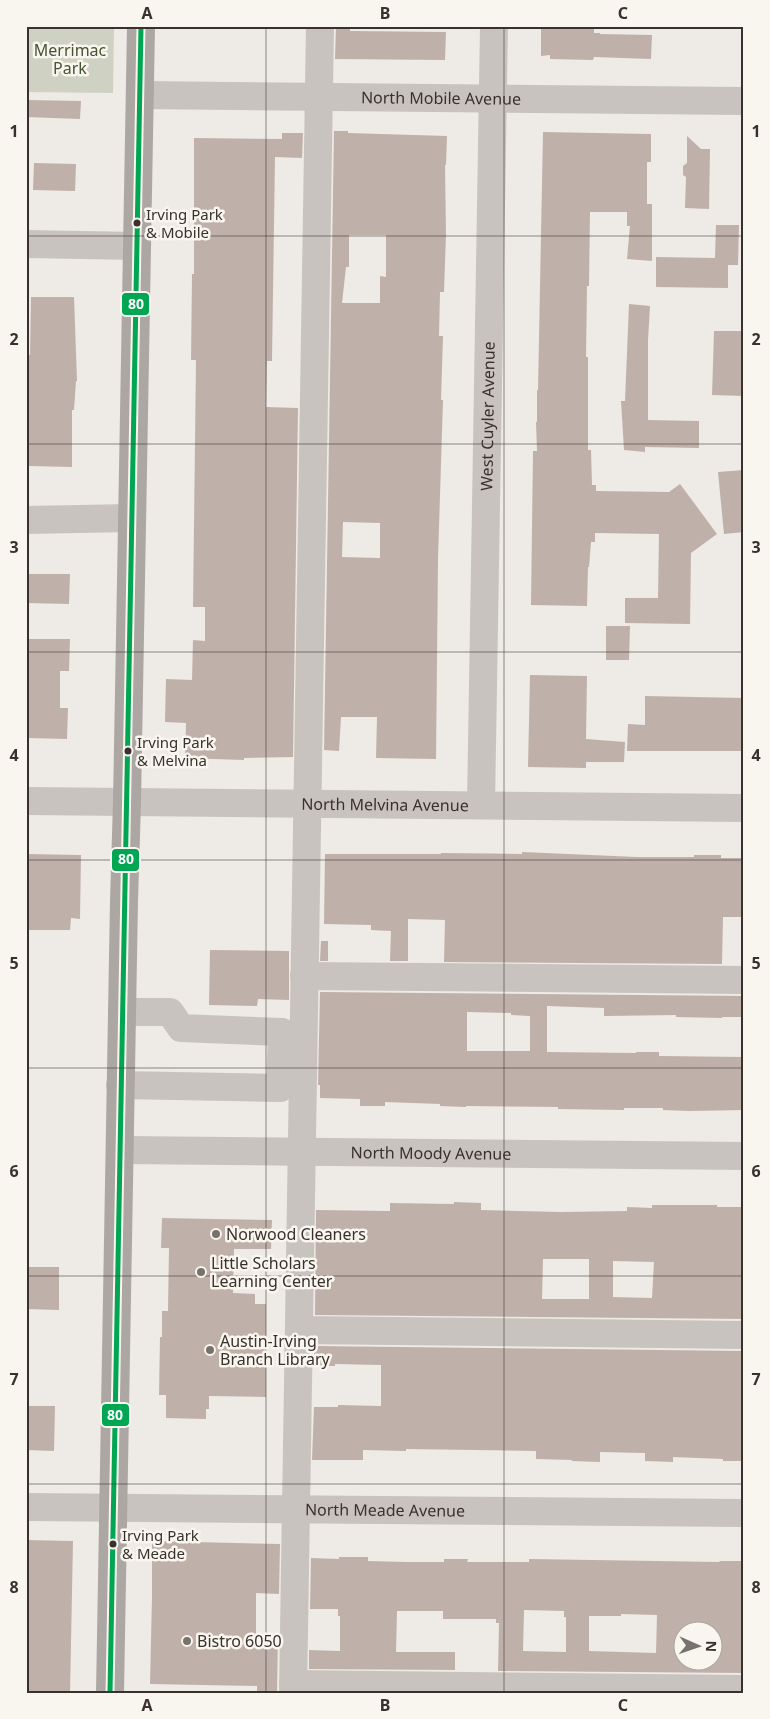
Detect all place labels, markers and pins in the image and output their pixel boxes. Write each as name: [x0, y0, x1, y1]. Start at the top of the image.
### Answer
place label: Irving Park & Mobile: [146, 204, 223, 242]
marker: Irving Park & Mobile: [132, 218, 142, 228]
place label: Irving Park & Melvina: [137, 732, 214, 770]
marker: Irving Park & Melvina: [123, 746, 133, 756]
place label: Norwood Cleaners: [226, 1223, 366, 1245]
marker: Norwood Cleaners: [210, 1228, 222, 1240]
place label: Little Scholars Learning Center: [211, 1252, 333, 1292]
marker: Little Scholars Learning Center: [195, 1266, 207, 1278]
place label: Austin-Irving Branch Library: [220, 1330, 331, 1370]
marker: Austin-Irving Branch Library: [204, 1344, 216, 1356]
place label: Irving Park & Meade: [122, 1525, 199, 1563]
marker: Irving Park & Meade: [108, 1539, 118, 1549]
place label: Bistro 6050: [197, 1630, 282, 1652]
marker: Bistro 6050: [181, 1635, 193, 1647]

